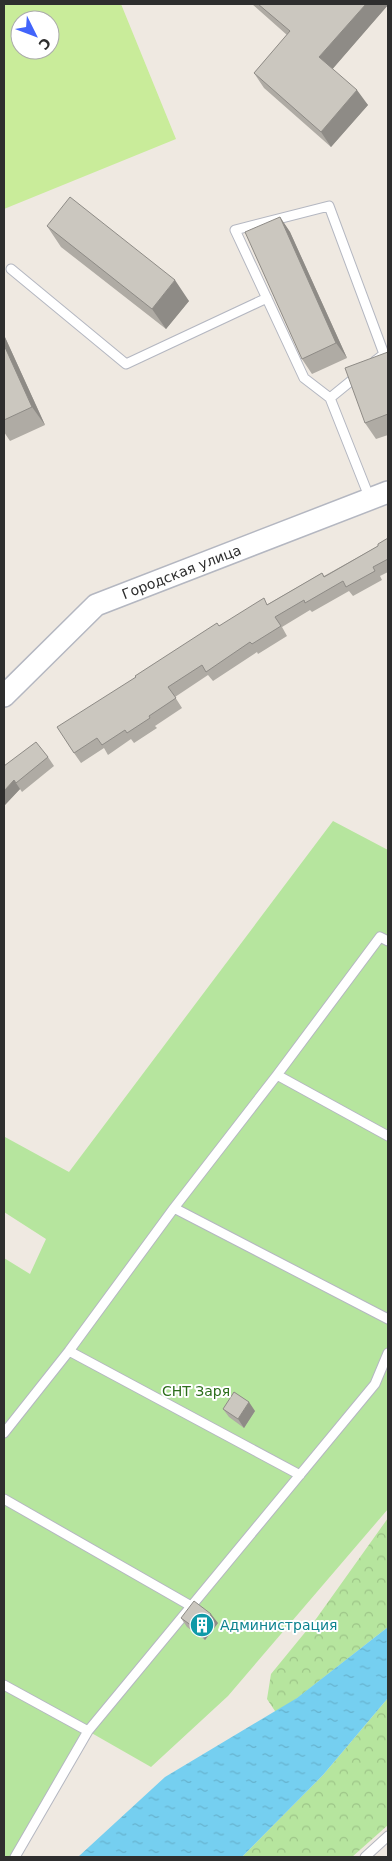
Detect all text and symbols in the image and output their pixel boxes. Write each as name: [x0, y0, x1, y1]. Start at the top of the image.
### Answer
north arrow: [10, 10, 60, 60]
text: С: [35, 35, 54, 53]
street label: Городская улица: [120, 542, 243, 602]
park label: СНТ Заря: [162, 1383, 230, 1399]
building icon: Администрация: [189, 1612, 215, 1638]
place label: Администрация: [220, 1617, 338, 1633]

